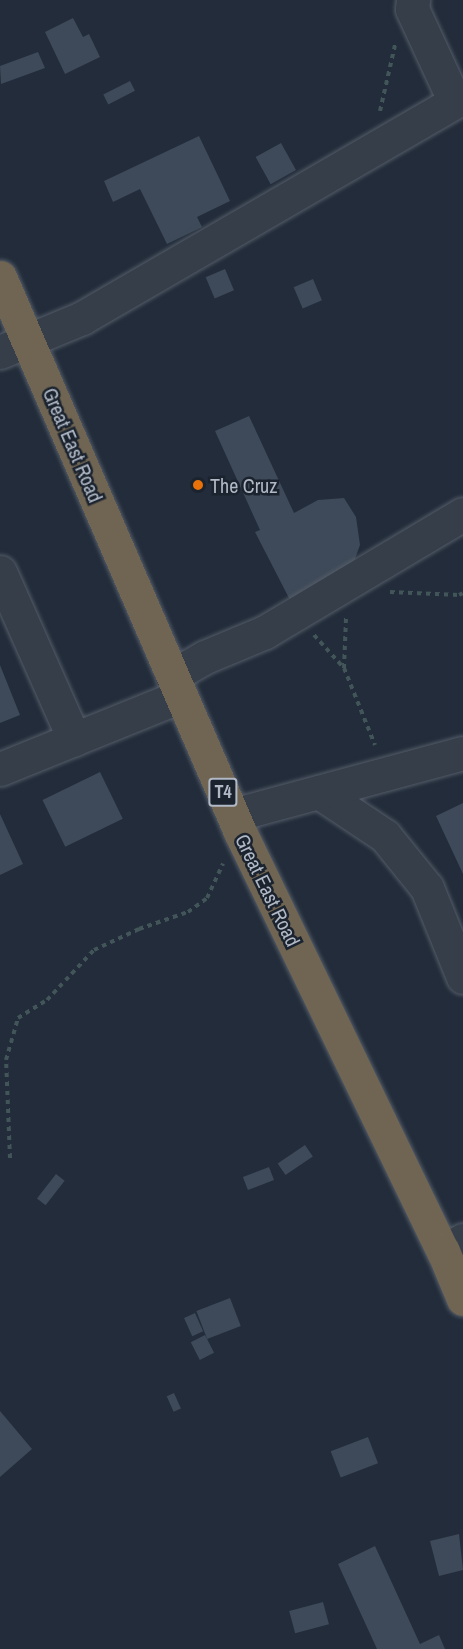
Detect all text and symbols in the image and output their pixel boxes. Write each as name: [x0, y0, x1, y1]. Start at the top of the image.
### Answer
street label: Great East Road: [38, 384, 108, 506]
place label: The Cruz: [210, 473, 277, 497]
marker: The Cruz: [191, 478, 205, 492]
road number: T4: [208, 777, 238, 807]
street label: Great East Road: [230, 830, 306, 950]

